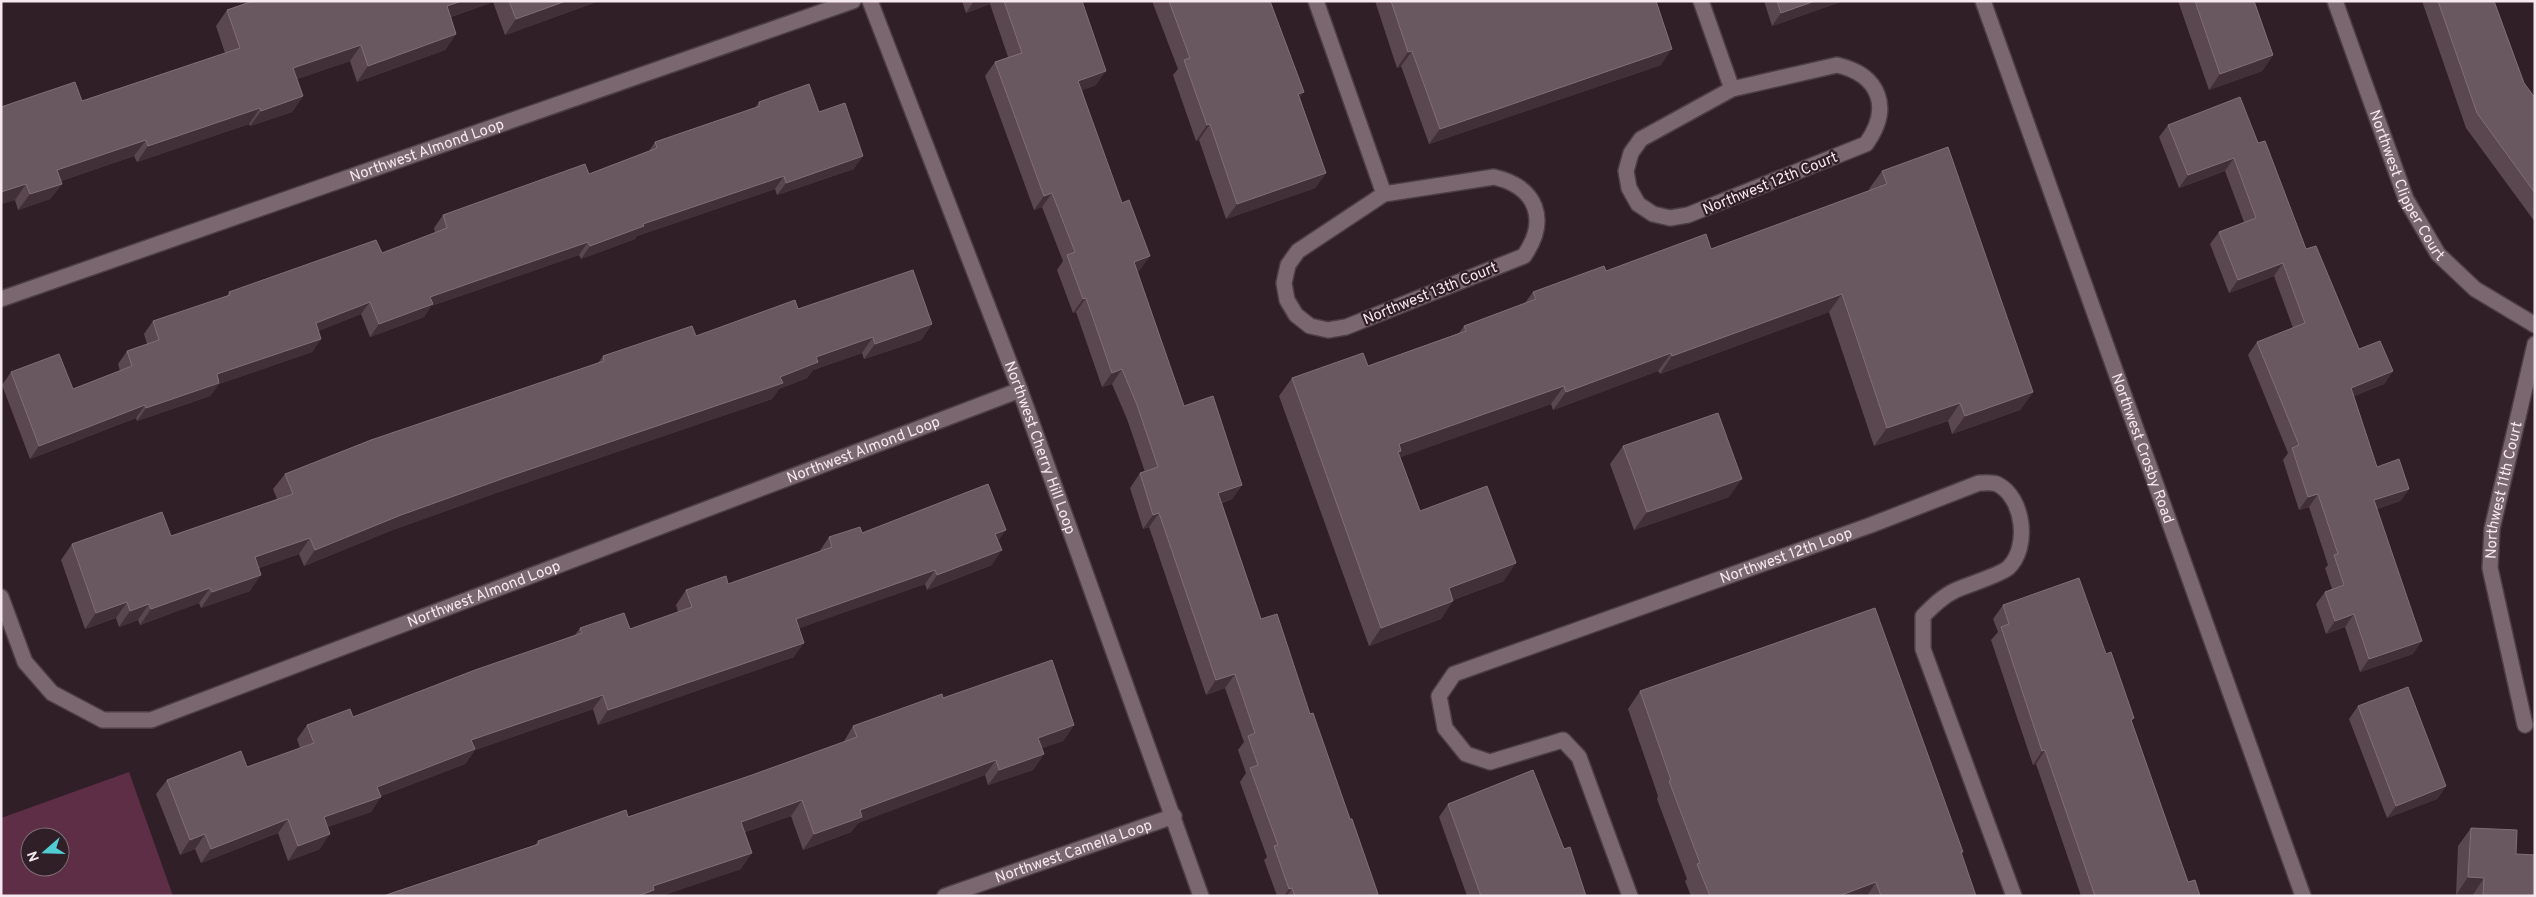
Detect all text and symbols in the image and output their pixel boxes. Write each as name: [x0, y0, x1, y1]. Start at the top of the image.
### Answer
street label: Northwest Clipper Court: [2364, 108, 2448, 266]
street label: Northwest Almond Loop: [347, 116, 507, 187]
street label: Northwest 12th Court: [1700, 149, 1841, 220]
street label: Northwest 13th Court: [1361, 259, 1501, 330]
street label: Northwest Cherry Hill Loop: [999, 359, 1079, 537]
street label: Northwest Crosby Road: [2106, 371, 2177, 527]
street label: Northwest Almond Loop: [784, 413, 943, 489]
street label: Northwest 11th Court: [2482, 420, 2528, 560]
street label: Northwest 12th Loop: [1718, 524, 1855, 589]
street label: Northwest Almond Loop: [405, 557, 564, 633]
street label: Northwest Camella Loop: [993, 816, 1155, 889]
north arrow: [20, 827, 70, 877]
text: N: [24, 848, 44, 864]

